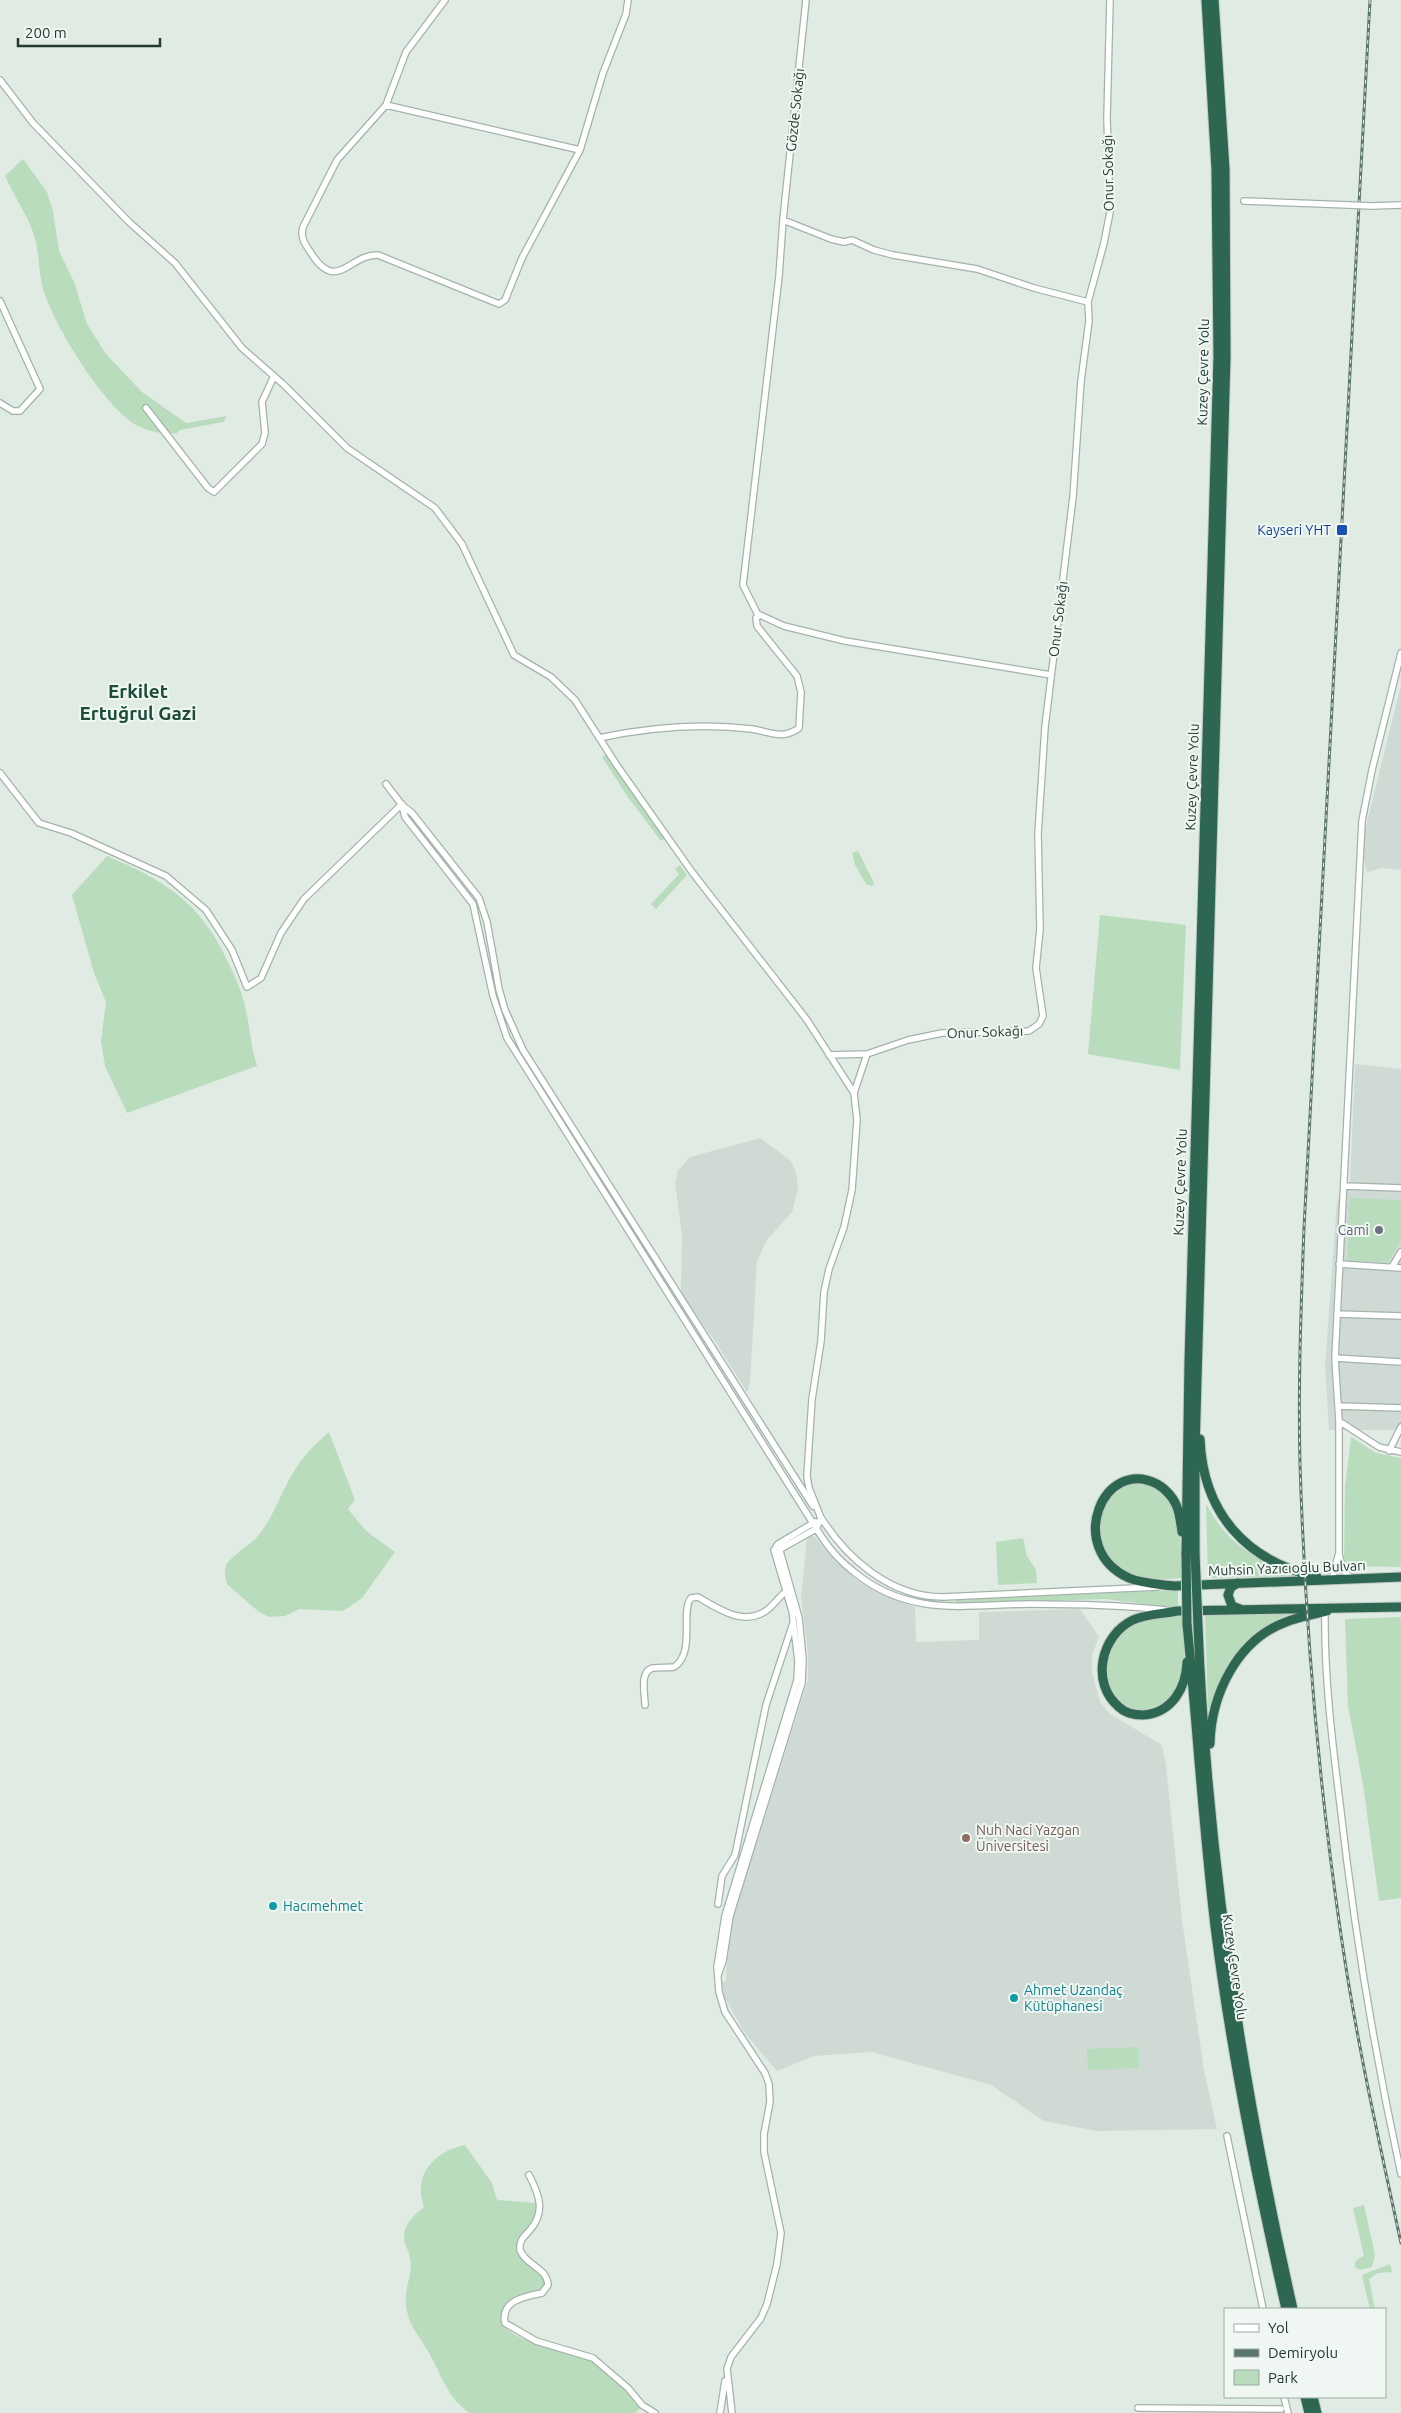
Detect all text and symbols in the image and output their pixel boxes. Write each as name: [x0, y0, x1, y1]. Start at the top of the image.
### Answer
scale bar: [18, 15, 160, 47]
text: 200 m: [25, 24, 67, 41]
street label: Gözde Sokağı: [783, 67, 807, 153]
street label: Onur Sokağı: [1099, 135, 1117, 211]
street label: Kuzey Çevre Yolu: [1194, 318, 1212, 426]
place label: Kayseri YHT: [1257, 522, 1331, 538]
marker: Kayseri YHT: [1335, 523, 1349, 537]
street label: Onur Sokağı: [1045, 580, 1071, 658]
district label: Erkilet Ertuğrul Gazi: [80, 680, 196, 724]
street label: Kuzey Çevre Yolu: [1182, 723, 1202, 831]
street label: Onur Sokağı: [946, 1023, 1024, 1041]
street label: Kuzey Çevre Yolu: [1170, 1128, 1190, 1236]
place label: Cami: [1338, 1222, 1369, 1238]
marker: Cami: [1373, 1224, 1385, 1236]
street label: Muhsin Yazıcıoğlu Bulvarı: [1208, 1557, 1366, 1579]
place label: Nuh Naci Yazgan Üniversitesi: [976, 1822, 1080, 1854]
marker: Nuh Naci Yazgan Üniversitesi: [960, 1832, 972, 1844]
place label: Hacımehmet: [283, 1898, 363, 1914]
marker: Hacımehmet: [267, 1900, 279, 1912]
street label: Kuzey Çevre Yolu: [1220, 1913, 1250, 2021]
place label: Ahmet Uzandaç Kütüphanesi: [1024, 1982, 1123, 2014]
marker: Ahmet Uzandaç Kütüphanesi: [1008, 1992, 1020, 2004]
legend: [1224, 2308, 1386, 2398]
text: Yol: [1268, 2319, 1289, 2336]
text: Demiryolu: [1268, 2344, 1338, 2361]
text: Park: [1268, 2369, 1298, 2386]

